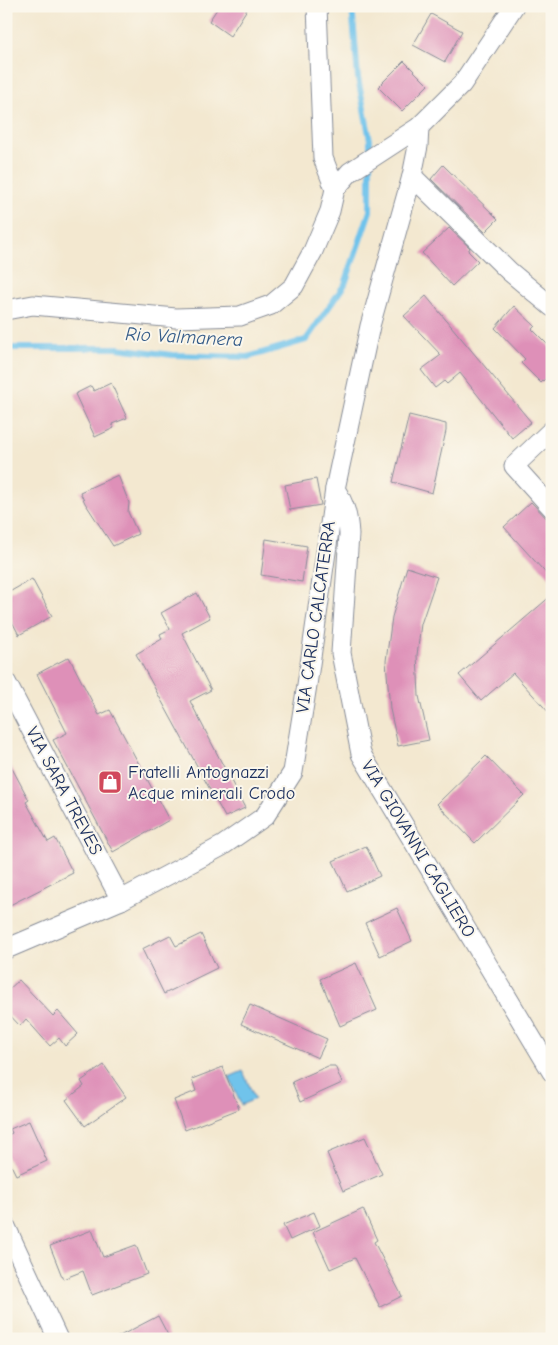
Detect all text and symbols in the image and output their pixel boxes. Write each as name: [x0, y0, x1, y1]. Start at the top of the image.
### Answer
water label: Rio Valmanera: [125, 323, 244, 351]
street label: VIA CARLO CALCATERRA: [292, 520, 340, 714]
street label: VIA SARA TREVES: [21, 723, 107, 859]
street label: VIA GIOVANNI CAGLIERO: [357, 757, 479, 941]
place label: Fratelli Antognazzi Acque minerali Crodo: [128, 762, 295, 804]
shop icon: Fratelli Antognazzi Acque minerali Crodo: [97, 769, 123, 795]

